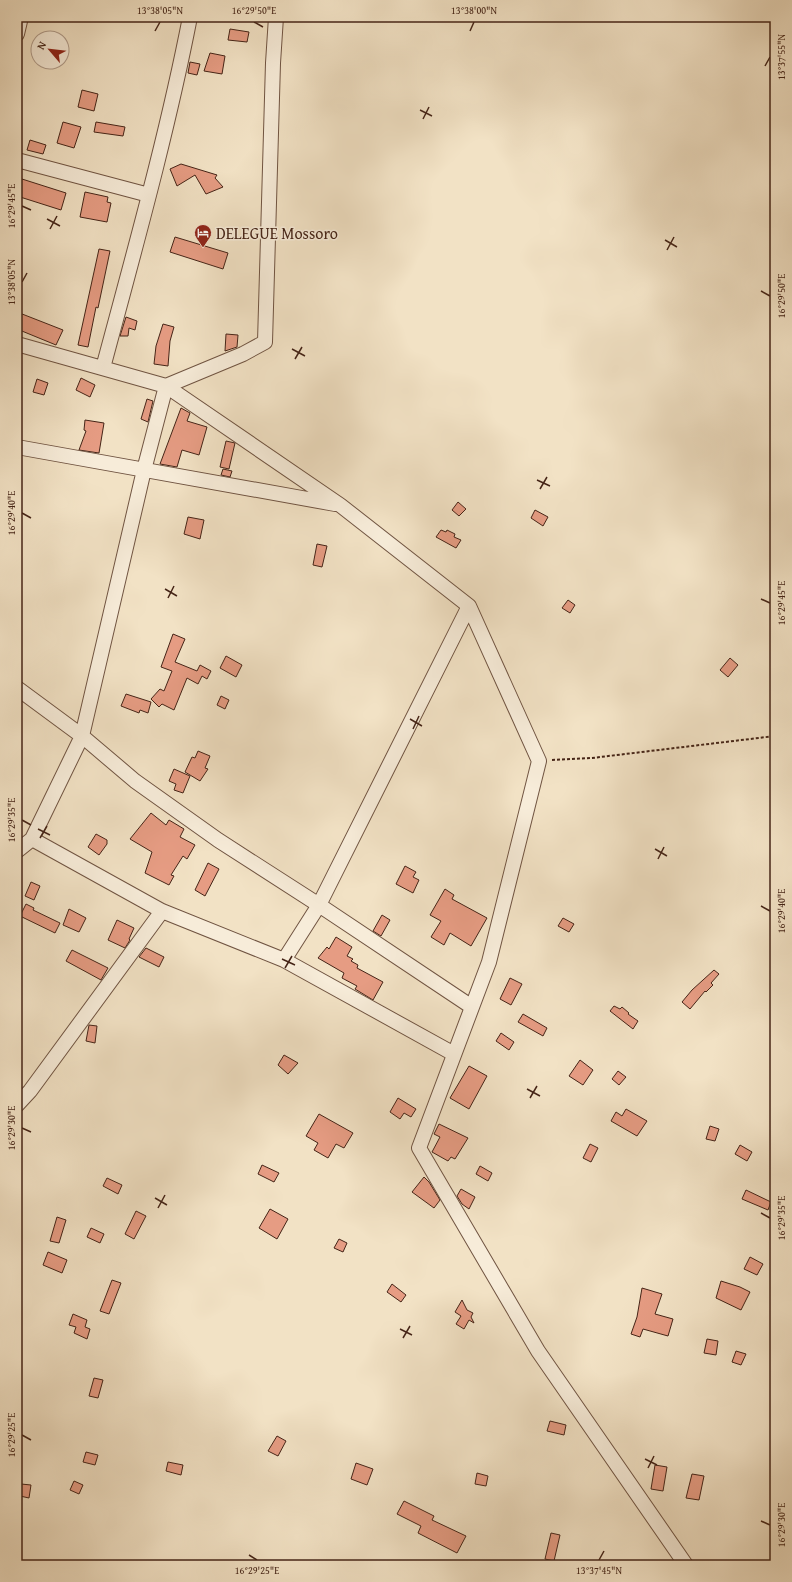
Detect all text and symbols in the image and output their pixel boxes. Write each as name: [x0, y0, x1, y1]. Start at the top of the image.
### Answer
text: 13°38'05"N: [137, 3, 183, 18]
text: 16°29'50"E: [232, 3, 276, 18]
text: 13°38'00"N: [451, 3, 497, 18]
north arrow: [30, 30, 70, 70]
text: 13°37'55"N: [774, 34, 789, 80]
text: N: [32, 38, 50, 52]
text: 16°29'45"E: [4, 184, 19, 228]
place label: DELEGUE Mossoro: [216, 221, 338, 245]
hotel icon: DELEGUE Mossoro: [193, 223, 213, 248]
text: 13°38'05"N: [4, 259, 19, 305]
text: 16°29'50"E: [774, 274, 789, 318]
text: 16°29'40"E: [4, 491, 19, 535]
text: 16°29'45"E: [774, 581, 789, 625]
text: 16°29'35"E: [4, 798, 19, 842]
text: 16°29'40"E: [774, 889, 789, 933]
text: 16°29'30"E: [4, 1106, 19, 1150]
text: 16°29'35"E: [774, 1196, 789, 1240]
text: 16°29'25"E: [4, 1413, 19, 1457]
text: 16°29'30"E: [774, 1503, 789, 1547]
text: 16°29'25"E: [235, 1563, 279, 1578]
text: 13°37'45"N: [576, 1563, 622, 1578]

